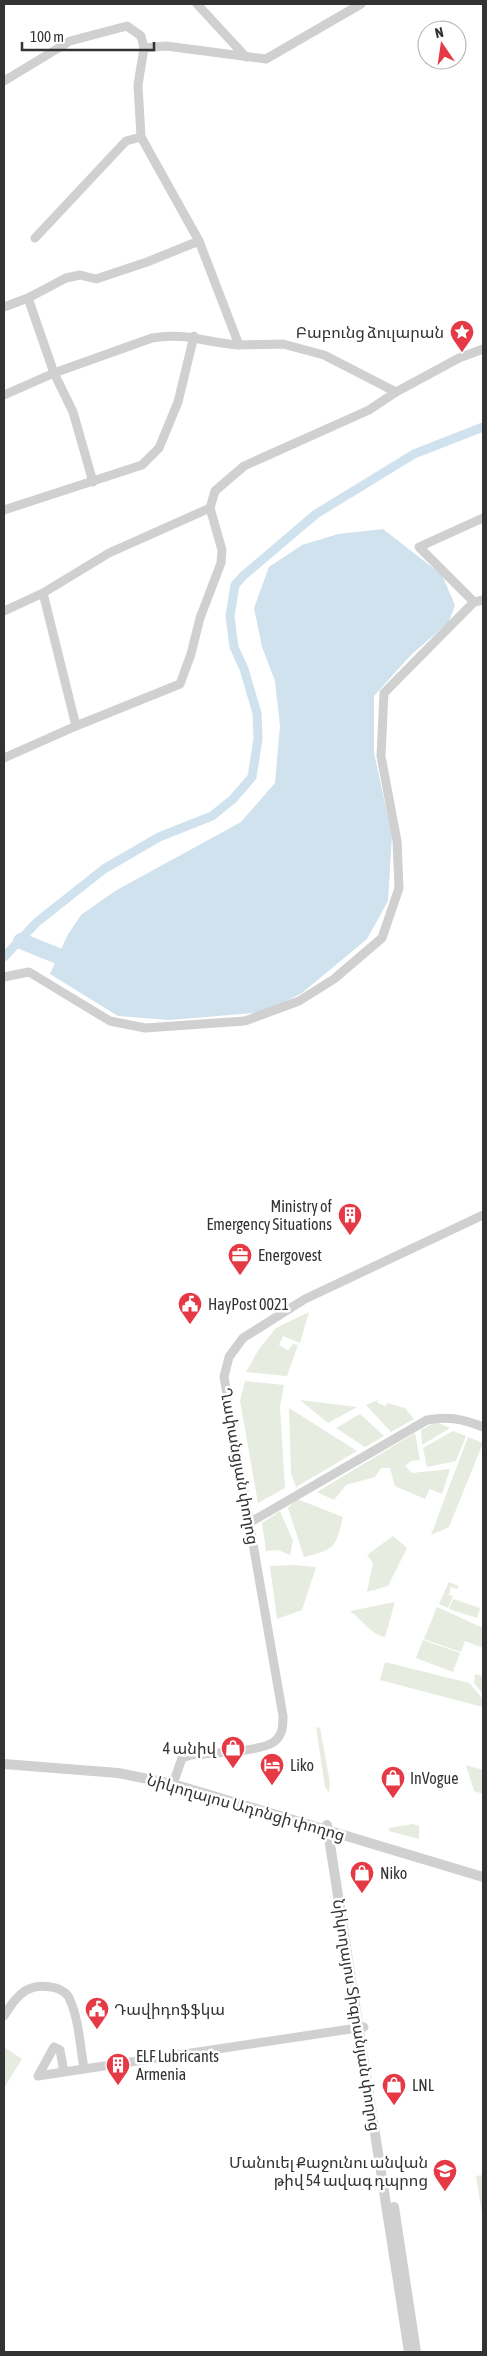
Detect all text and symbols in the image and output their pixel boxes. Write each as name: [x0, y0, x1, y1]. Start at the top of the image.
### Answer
scale bar: [22, 20, 155, 52]
north arrow: [417, 20, 467, 70]
text: N: [433, 24, 445, 41]
text: 100 m: [30, 28, 64, 45]
place icon: Բաբունց ձուլարան: [449, 319, 475, 353]
place label: Բաբունց ձուլարան: [296, 323, 444, 342]
place label: Ministry of Emergency Situations: [206, 1197, 333, 1234]
building icon: Ministry of Emergency Situations: [337, 1202, 363, 1236]
office icon: Energovest: [227, 1242, 253, 1276]
place label: Energovest: [258, 1246, 322, 1265]
public building icon: HayPost 0021: [177, 1291, 203, 1325]
place label: HayPost 0021: [208, 1295, 289, 1314]
street label: Ղափանցյան փողոց: [216, 1386, 263, 1546]
shop icon: 4 անիվ: [220, 1735, 246, 1769]
place label: 4 անիվ: [163, 1739, 216, 1758]
hotel icon: Liko: [259, 1752, 285, 1786]
place label: Liko: [290, 1756, 314, 1774]
shop icon: InVogue: [380, 1765, 406, 1799]
place label: InVogue: [410, 1769, 459, 1788]
street label: Նիկողայոս Ադոնցի փողոց: [145, 1770, 347, 1845]
shop icon: Niko: [349, 1860, 375, 1894]
place label: Niko: [380, 1864, 407, 1882]
street label: Նիկողայոս Տիգրանյան փողոց: [329, 1898, 384, 2133]
public building icon: Դավիդոֆֆկա: [84, 1996, 110, 2030]
place label: Դավիդոֆֆկա: [114, 2000, 225, 2019]
place label: ELF Lubricants Armenia: [136, 2047, 219, 2083]
building icon: ELF Lubricants Armenia: [105, 2052, 131, 2086]
shop icon: LNL: [381, 2072, 407, 2106]
place label: LNL: [412, 2076, 435, 2094]
place label: Մանուել Քաջունու անվան թիվ 54 ավագ դպրոց: [229, 2153, 428, 2190]
school or university icon: Մանուել Քաջունու անվան թիվ 54 ավագ դպրոց: [432, 2158, 458, 2192]

